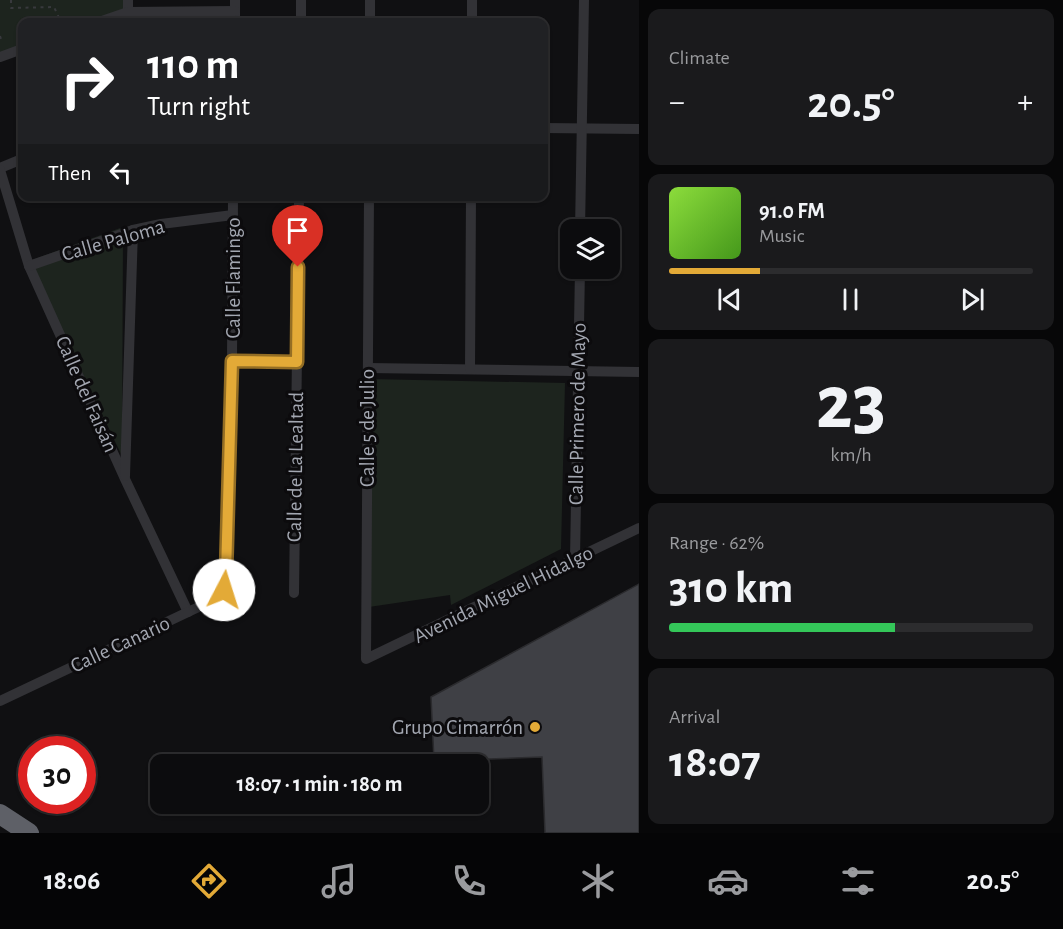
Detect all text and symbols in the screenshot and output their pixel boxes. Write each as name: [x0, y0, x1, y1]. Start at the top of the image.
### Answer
icon: right: [48, 42, 126, 120]
text: 110 m: [147, 44, 239, 86]
text: Climate: [669, 48, 730, 68]
text: 20.5°: [807, 81, 895, 126]
text: −: [669, 86, 685, 119]
text: +: [1017, 86, 1033, 119]
text: Turn right: [147, 93, 250, 120]
icon: left: [104, 156, 137, 189]
text: Then: [48, 162, 92, 184]
text: 91.0 FM: [759, 200, 825, 222]
pin: [272, 205, 323, 267]
icon: arrive: [281, 214, 314, 247]
street label: Calle Paloma: [59, 216, 167, 265]
street label: Calle Flamingo: [223, 217, 244, 339]
map controls: [560, 219, 620, 279]
button: layers: [560, 219, 620, 279]
text: Music: [759, 226, 805, 246]
icon: previous: [713, 283, 746, 316]
icon: pause: [834, 283, 867, 316]
icon: next: [956, 283, 989, 316]
street label: Calle Primero de Mayo: [565, 323, 590, 505]
street label: Calle del Faisán: [52, 333, 122, 455]
text: 23: [816, 365, 886, 443]
street label: Calle 5 de Julio: [357, 369, 378, 487]
street label: Calle de La Lealtad: [284, 392, 307, 542]
text: km/h: [830, 445, 872, 465]
text: Range · 62%: [669, 533, 764, 553]
street label: Avenida Miguel Hidalgo: [410, 542, 596, 647]
position arrow: [192, 558, 256, 622]
text: 310 km: [669, 566, 793, 611]
street label: Calle Canario: [67, 612, 173, 677]
text: Arrival: [669, 707, 720, 727]
place label: Grupo Cimarrón: [392, 717, 523, 738]
marker: Grupo Cimarrón: [528, 720, 542, 734]
speed limit sign: 30: [18, 736, 96, 814]
text: 18:07: [669, 740, 761, 785]
text: 18:07 · 1 min · 180 m: [237, 773, 402, 795]
icon: directions: [188, 860, 230, 902]
icon: music: [318, 860, 360, 902]
icon: phone: [448, 860, 490, 902]
icon: climate: [577, 860, 619, 902]
icon: car: [707, 860, 749, 902]
icon: filters: [837, 860, 879, 902]
text: 18:06: [44, 867, 100, 894]
text: 20.5°: [967, 867, 1019, 894]

